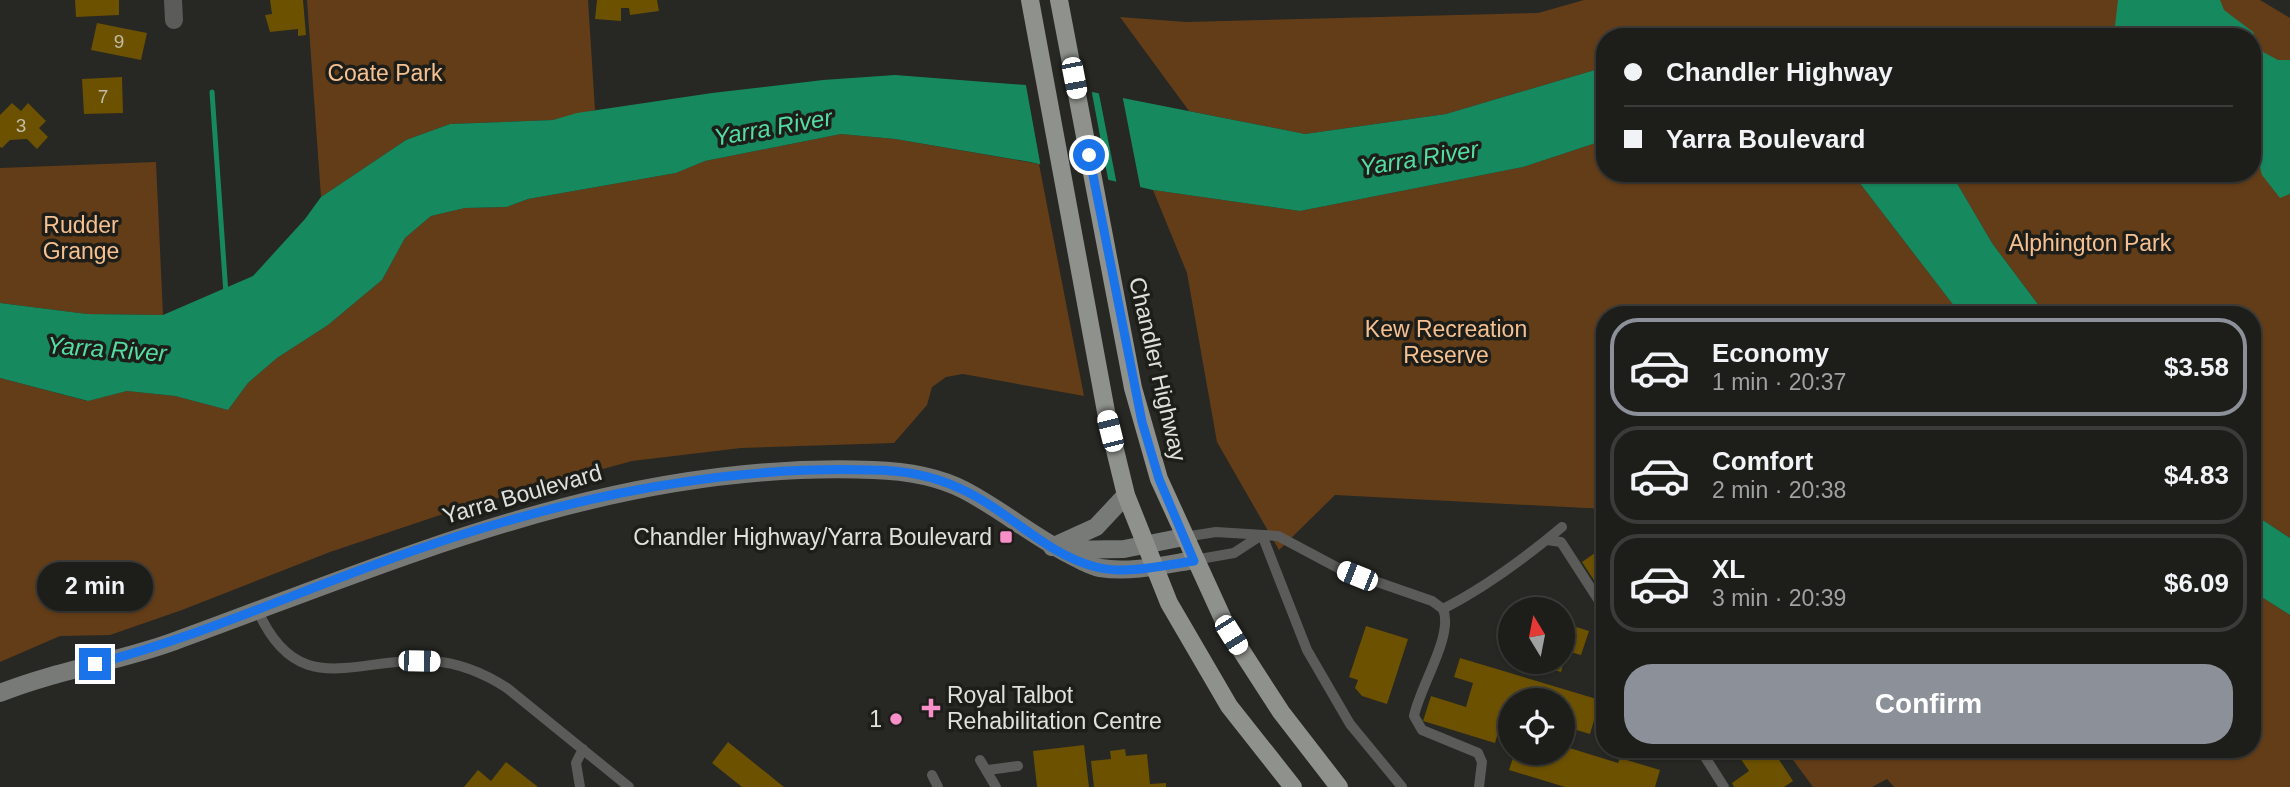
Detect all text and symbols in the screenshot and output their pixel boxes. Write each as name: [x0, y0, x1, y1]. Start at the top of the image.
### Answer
house number: 9: [114, 31, 124, 52]
car: [1060, 55, 1089, 101]
text: Chandler Highway: [1666, 57, 1893, 87]
park label: Coate Park: [327, 60, 443, 86]
house number: 7: [98, 86, 108, 107]
water label: Yarra River: [712, 103, 835, 151]
house number: 3: [16, 115, 26, 136]
text: Yarra Boulevard: [1666, 124, 1865, 154]
water label: Yarra River: [1358, 135, 1481, 181]
route start: [1073, 139, 1105, 171]
park label: Rudder Grange: [43, 212, 119, 264]
park label: Alphington Park: [2009, 230, 2172, 256]
street label: Chandler Highway: [1124, 275, 1192, 464]
park label: Kew Recreation Reserve: [1365, 316, 1527, 368]
water label: Yarra River: [46, 331, 169, 367]
icon: car: [1628, 336, 1691, 399]
text: Economy: [1712, 338, 1829, 368]
text: $3.58: [2164, 352, 2229, 382]
text: 1 min · 20:37: [1712, 369, 1846, 395]
car: [1095, 408, 1126, 454]
icon: car: [1628, 444, 1691, 507]
text: Comfort: [1712, 446, 1813, 476]
street label: Yarra Boulevard: [439, 459, 605, 529]
text: $4.83: [2164, 460, 2229, 490]
text: 2 min · 20:38: [1712, 477, 1846, 503]
place label: Chandler Highway/Yarra Boulevard: [633, 524, 992, 550]
marker: Chandler Highway/Yarra Boulevard: [998, 529, 1014, 545]
icon: car: [1628, 552, 1691, 615]
text: XL: [1712, 554, 1745, 584]
car: [1334, 558, 1381, 594]
callout: 2 min: [37, 562, 153, 612]
text: $6.09: [2164, 568, 2229, 598]
text: 2 min: [65, 573, 125, 599]
text: 3 min · 20:39: [1712, 585, 1846, 611]
north arrow: [1498, 597, 1575, 674]
map controls: [1498, 597, 1575, 765]
car: [1211, 612, 1252, 658]
route end: [79, 648, 111, 680]
car: [398, 650, 441, 672]
button: Confirm: [1624, 664, 2233, 744]
place label: Royal Talbot Rehabilitation Centre: [947, 682, 1162, 734]
button: locate: [1498, 688, 1575, 765]
marker: Royal Talbot Rehabilitation Centre: [921, 698, 941, 718]
place label: 1: [869, 706, 882, 732]
marker: 1: [888, 711, 904, 727]

